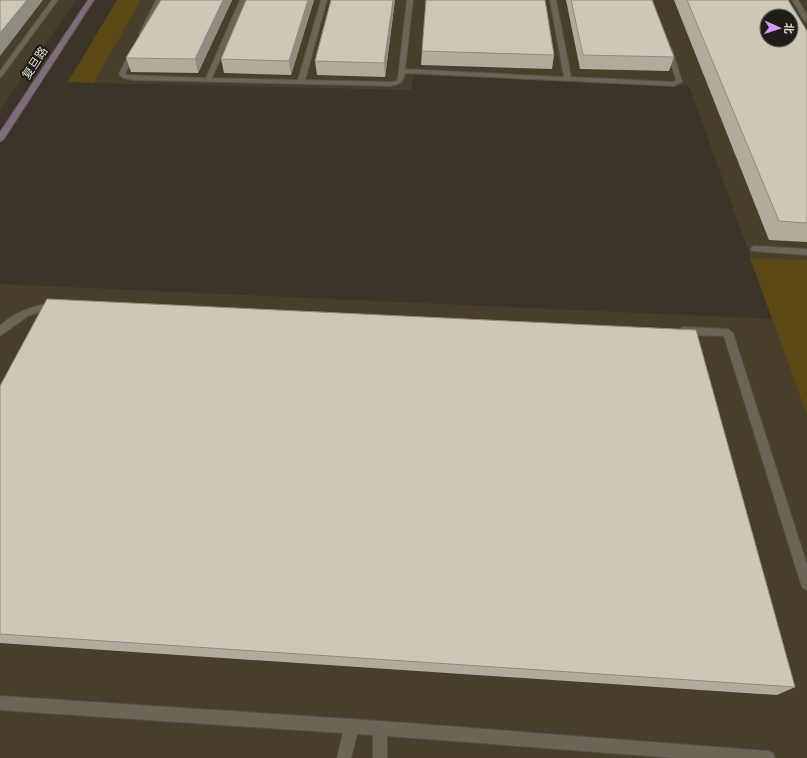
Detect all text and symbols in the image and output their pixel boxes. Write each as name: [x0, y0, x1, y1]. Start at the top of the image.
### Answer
north arrow: [759, 8, 799, 48]
text: 北: [783, 23, 795, 34]
street label: 复旦路: [19, 44, 51, 82]

